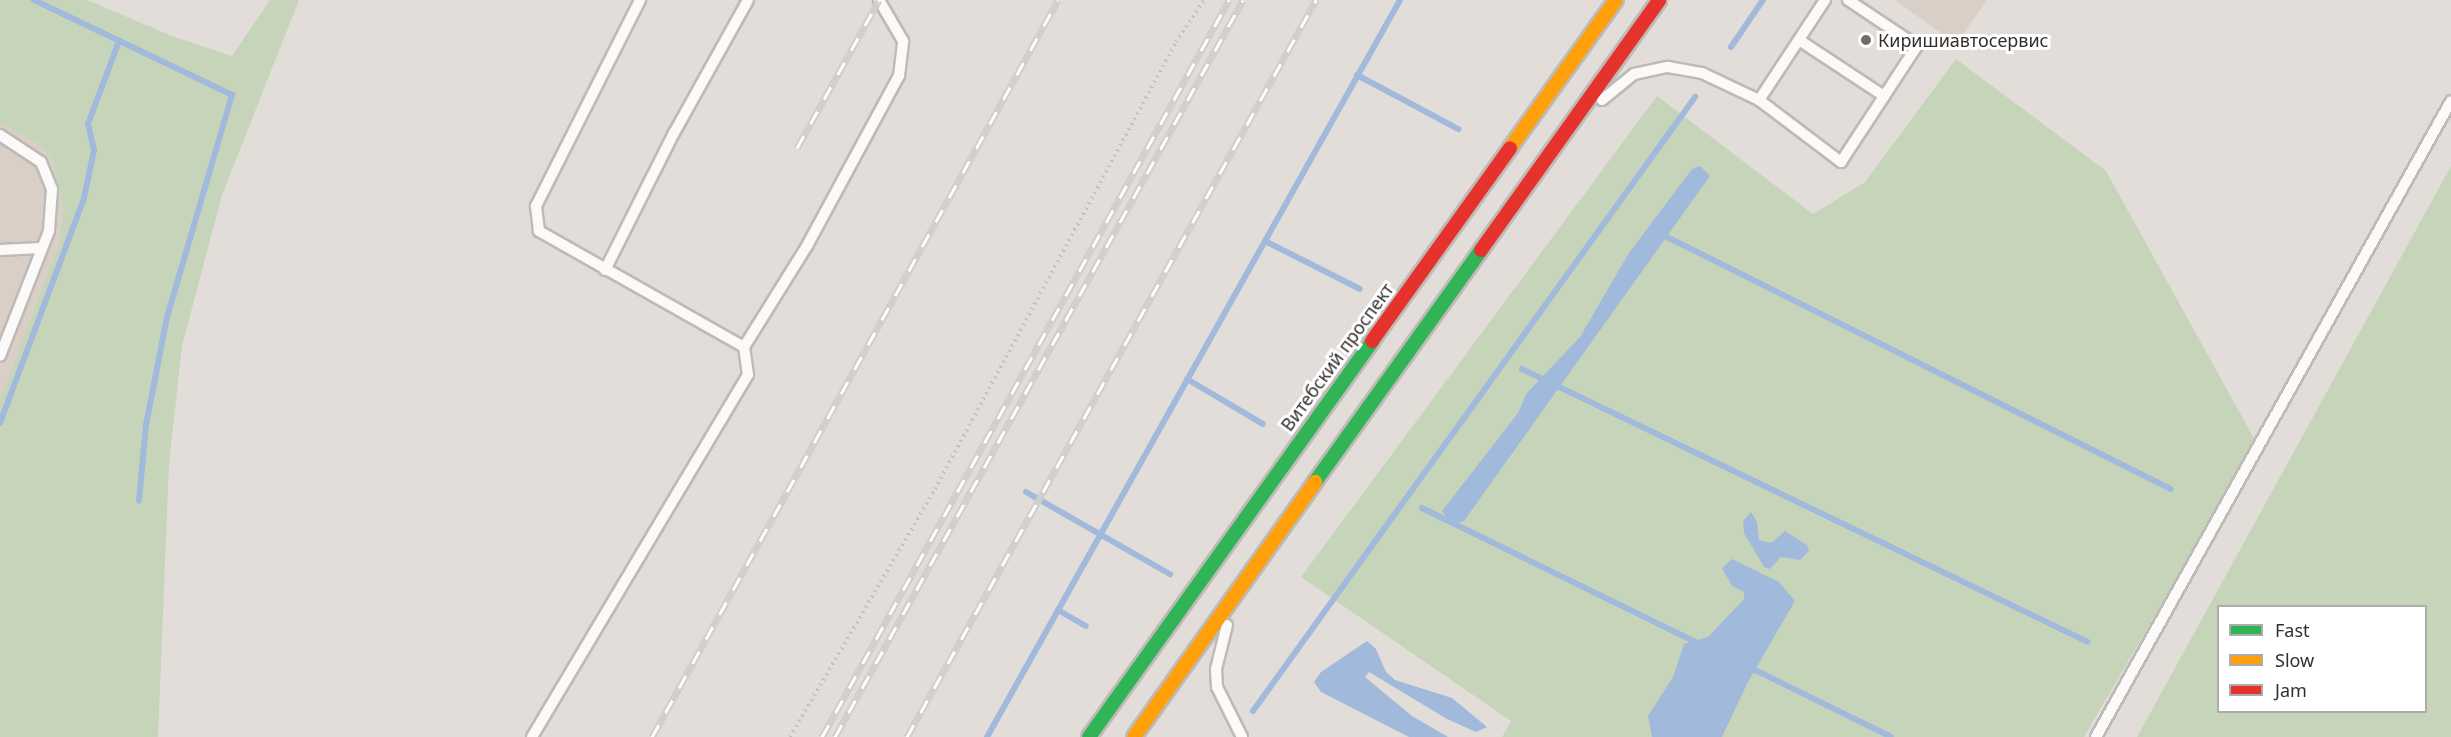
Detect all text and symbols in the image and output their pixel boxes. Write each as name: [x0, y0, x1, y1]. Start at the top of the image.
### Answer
place label: Киришиавтосервис: [1878, 29, 2048, 51]
marker: Киришиавтосервис: [1859, 33, 1873, 47]
street label: Витебский проспект: [1276, 279, 1398, 435]
legend: [2217, 605, 2427, 713]
text: Fast: [2275, 618, 2310, 642]
text: Slow: [2275, 648, 2314, 672]
text: Jam: [2275, 678, 2307, 702]

